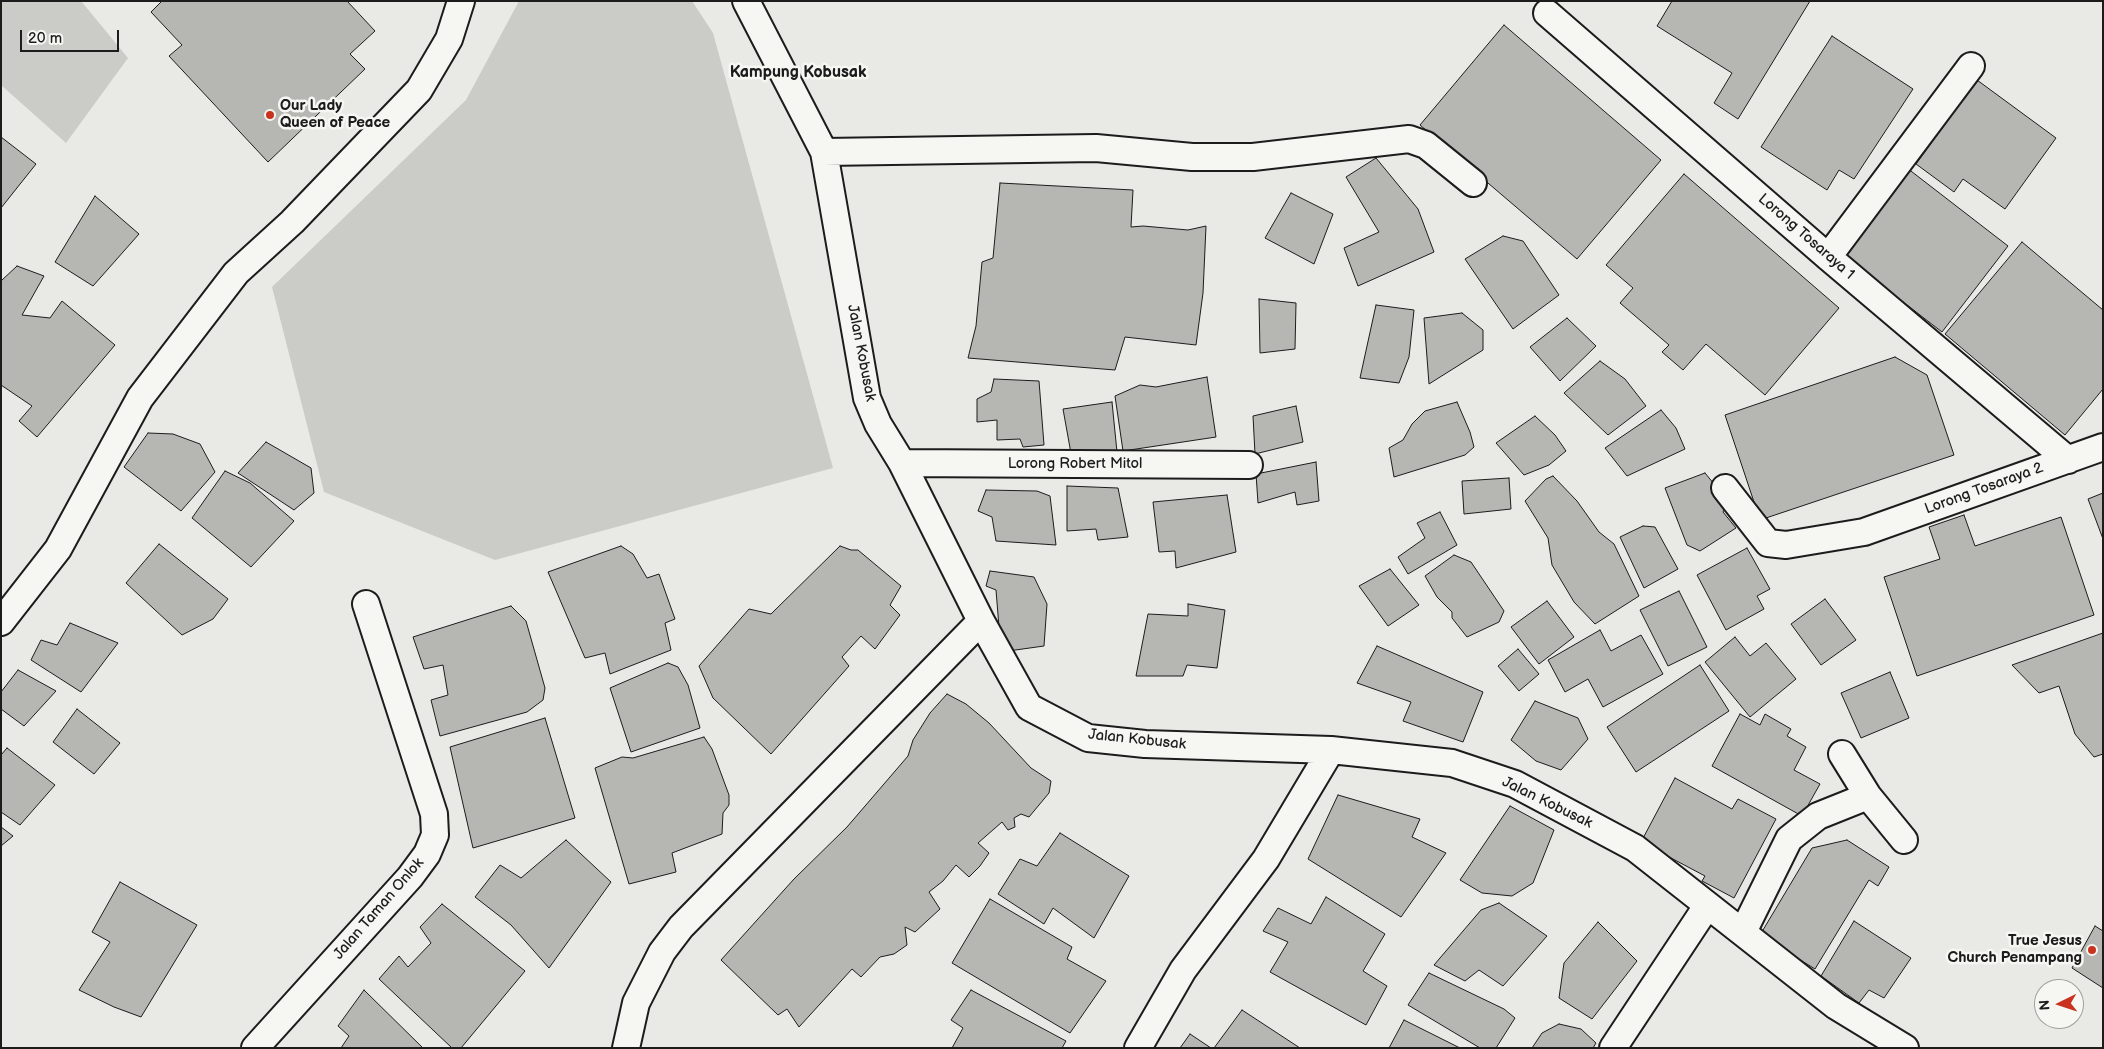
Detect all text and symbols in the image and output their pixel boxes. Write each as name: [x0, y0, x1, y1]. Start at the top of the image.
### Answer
scale bar: [22, 20, 121, 52]
text: 20 m: [28, 29, 62, 48]
district label: Kampung Kobusak: [730, 63, 866, 83]
place label: Our Lady Queen of Peace: [280, 97, 390, 132]
marker: Our Lady Queen of Peace: [264, 109, 276, 121]
street label: Lorong Tosaraya 1: [1754, 190, 1858, 284]
street label: Jalan Kobusak: [843, 303, 879, 403]
street label: Lorong Robert Mitol: [1008, 455, 1142, 473]
street label: Lorong Tosaraya 2: [1922, 459, 2046, 519]
street label: Jalan Kobusak: [1087, 726, 1187, 754]
street label: Jalan Kobusak: [1499, 773, 1595, 833]
street label: Jalan Taman Onlok: [330, 855, 428, 963]
place label: True Jesus Church Penampang: [1948, 932, 2082, 967]
marker: True Jesus Church Penampang: [2086, 944, 2098, 956]
north arrow: [2034, 979, 2084, 1029]
text: N: [2036, 999, 2053, 1011]

